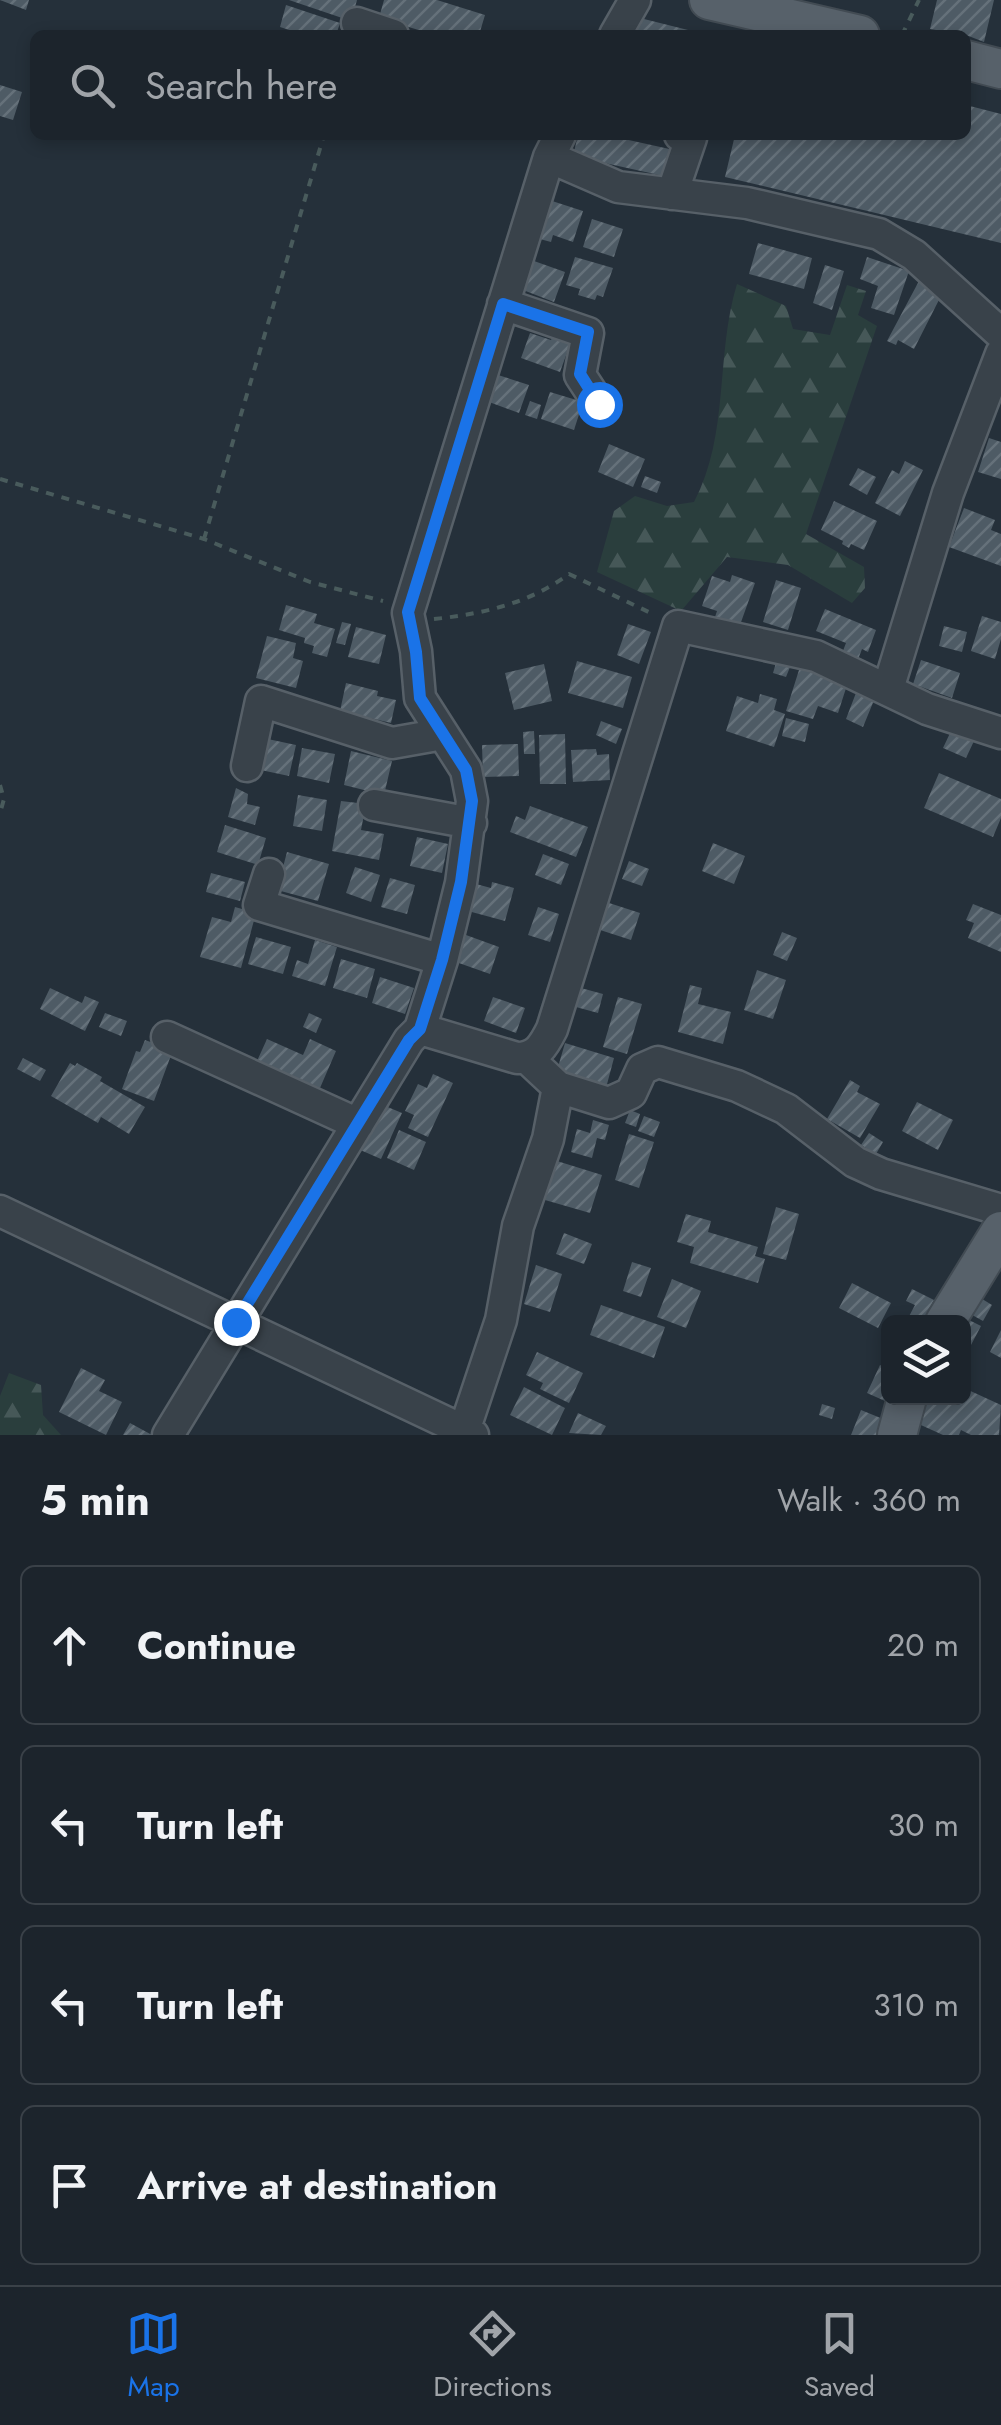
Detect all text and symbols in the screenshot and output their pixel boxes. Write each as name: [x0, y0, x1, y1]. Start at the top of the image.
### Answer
search box: [30, 30, 971, 140]
icon: search: [65, 58, 120, 113]
text: Search here: [145, 58, 337, 113]
route start: [577, 382, 623, 428]
route end: [214, 1300, 260, 1346]
map controls: [881, 1315, 971, 1405]
button: layers: [881, 1315, 971, 1405]
text: 5 min: [40, 1470, 150, 1531]
text: Walk · 360 m: [777, 1477, 961, 1523]
icon: ahead: [42, 1618, 97, 1673]
text: Continue: [137, 1618, 296, 1673]
text: 20 m: [887, 1622, 959, 1668]
icon: left: [42, 1798, 97, 1853]
text: Turn left: [137, 1798, 283, 1853]
text: 30 m: [888, 1802, 959, 1848]
icon: left: [42, 1978, 97, 2033]
text: Turn left: [137, 1978, 283, 2033]
text: 310 m: [873, 1982, 959, 2028]
icon: arrive: [42, 2158, 97, 2213]
text: Arrive at destination: [137, 2158, 498, 2213]
tab: Map: [126, 2306, 181, 2407]
tab: Directions: [433, 2306, 552, 2407]
tab: Saved: [804, 2306, 875, 2407]

